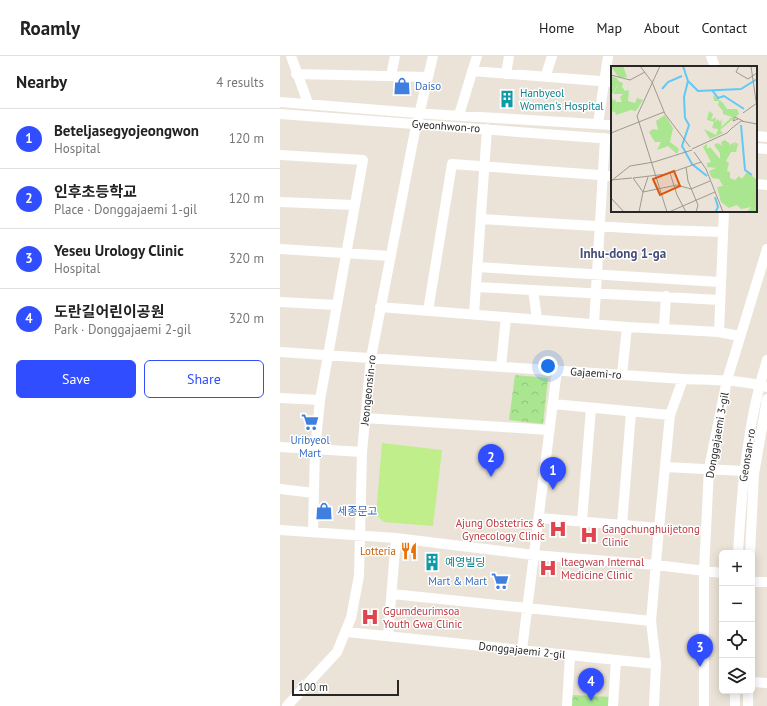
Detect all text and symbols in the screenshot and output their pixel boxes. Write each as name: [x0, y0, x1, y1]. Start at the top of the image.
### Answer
text: Roamly: [20, 16, 80, 40]
text: Home: [539, 19, 574, 37]
text: Map: [596, 19, 622, 37]
text: About: [644, 19, 680, 37]
text: Contact: [702, 19, 747, 37]
inset map: [611, 66, 757, 212]
text: Nearby: [16, 71, 67, 93]
text: 4 results: [216, 74, 264, 91]
shop icon: Daiso: [392, 76, 412, 96]
place label: Daiso: [415, 79, 441, 93]
place label: Hanbyeol Women's Hospital: [520, 86, 604, 113]
building icon: Hanbyeol Women's Hospital: [497, 89, 517, 109]
street label: Gyeonhwon-ro: [411, 117, 481, 135]
text: Beteljasegyojeongwon: [54, 121, 199, 140]
text: 1: [25, 130, 33, 147]
text: 120 m: [229, 130, 264, 147]
text: Hospital: [54, 140, 100, 157]
text: 인후초등학교: [54, 182, 137, 201]
text: 2: [25, 190, 33, 207]
text: 120 m: [229, 190, 264, 207]
text: Place · Donggajaemi 1-gil: [54, 201, 197, 218]
text: Yeseu Urology Clinic: [54, 241, 184, 260]
district label: Inhu-dong 1-ga: [580, 245, 666, 262]
text: 3: [25, 250, 33, 267]
text: 320 m: [229, 250, 264, 267]
text: Hospital: [54, 260, 100, 277]
text: 도란길어린이공원: [54, 302, 164, 321]
text: 4: [25, 310, 33, 327]
text: 320 m: [229, 310, 264, 327]
text: Park · Donggajaemi 2-gil: [54, 321, 191, 338]
street label: Jeongeonsin-ro: [357, 354, 379, 427]
your location: [538, 356, 558, 376]
button: Save: [16, 360, 136, 398]
button: Share: [144, 360, 264, 398]
street label: Gajaemi-ro: [570, 364, 622, 382]
street label: Donggajaemi 3-gil: [703, 390, 732, 479]
supermarket icon: Uribyeol Mart: [300, 412, 320, 432]
street label: Geonsan-ro: [736, 427, 758, 483]
place label: Uribyeol Mart: [290, 433, 330, 460]
pin: 2: [478, 444, 504, 477]
pin: 1: [540, 457, 566, 490]
shop icon: 세종문고: [314, 501, 334, 521]
place label: 세종문고: [337, 504, 377, 518]
place label: Ajung Obstetrics & Gynecology Clinic: [456, 516, 545, 543]
hospital icon: Ajung Obstetrics & Gynecology Clinic: [548, 519, 568, 539]
place label: Gangchunghuijetong Clinic: [602, 522, 700, 549]
hospital icon: Gangchunghuijetong Clinic: [579, 525, 599, 545]
restaurant icon: Lotteria: [399, 541, 419, 561]
place label: Lotteria: [360, 544, 396, 558]
map controls: [719, 550, 755, 694]
button: +: [719, 550, 755, 586]
building icon: 예영빌딩: [422, 552, 442, 572]
place label: 예영빌딩: [445, 555, 485, 569]
place label: Itaegwan Internal Medicine Clinic: [561, 555, 645, 582]
hospital icon: Itaegwan Internal Medicine Clinic: [538, 558, 558, 578]
supermarket icon: Mart & Mart: [490, 571, 510, 591]
place label: Mart & Mart: [428, 574, 487, 588]
button: −: [719, 586, 755, 622]
place label: Ggumdeurimsoa Youth Gwa Clinic: [383, 604, 462, 631]
hospital icon: Ggumdeurimsoa Youth Gwa Clinic: [360, 607, 380, 627]
button: locate: [719, 622, 755, 658]
pin: 3: [687, 634, 713, 667]
street label: Donggajaemi 2-gil: [478, 638, 567, 662]
button: layers: [719, 658, 755, 694]
pin: 4: [578, 668, 604, 701]
scale bar: [292, 678, 399, 697]
text: 100 m: [298, 680, 328, 694]

